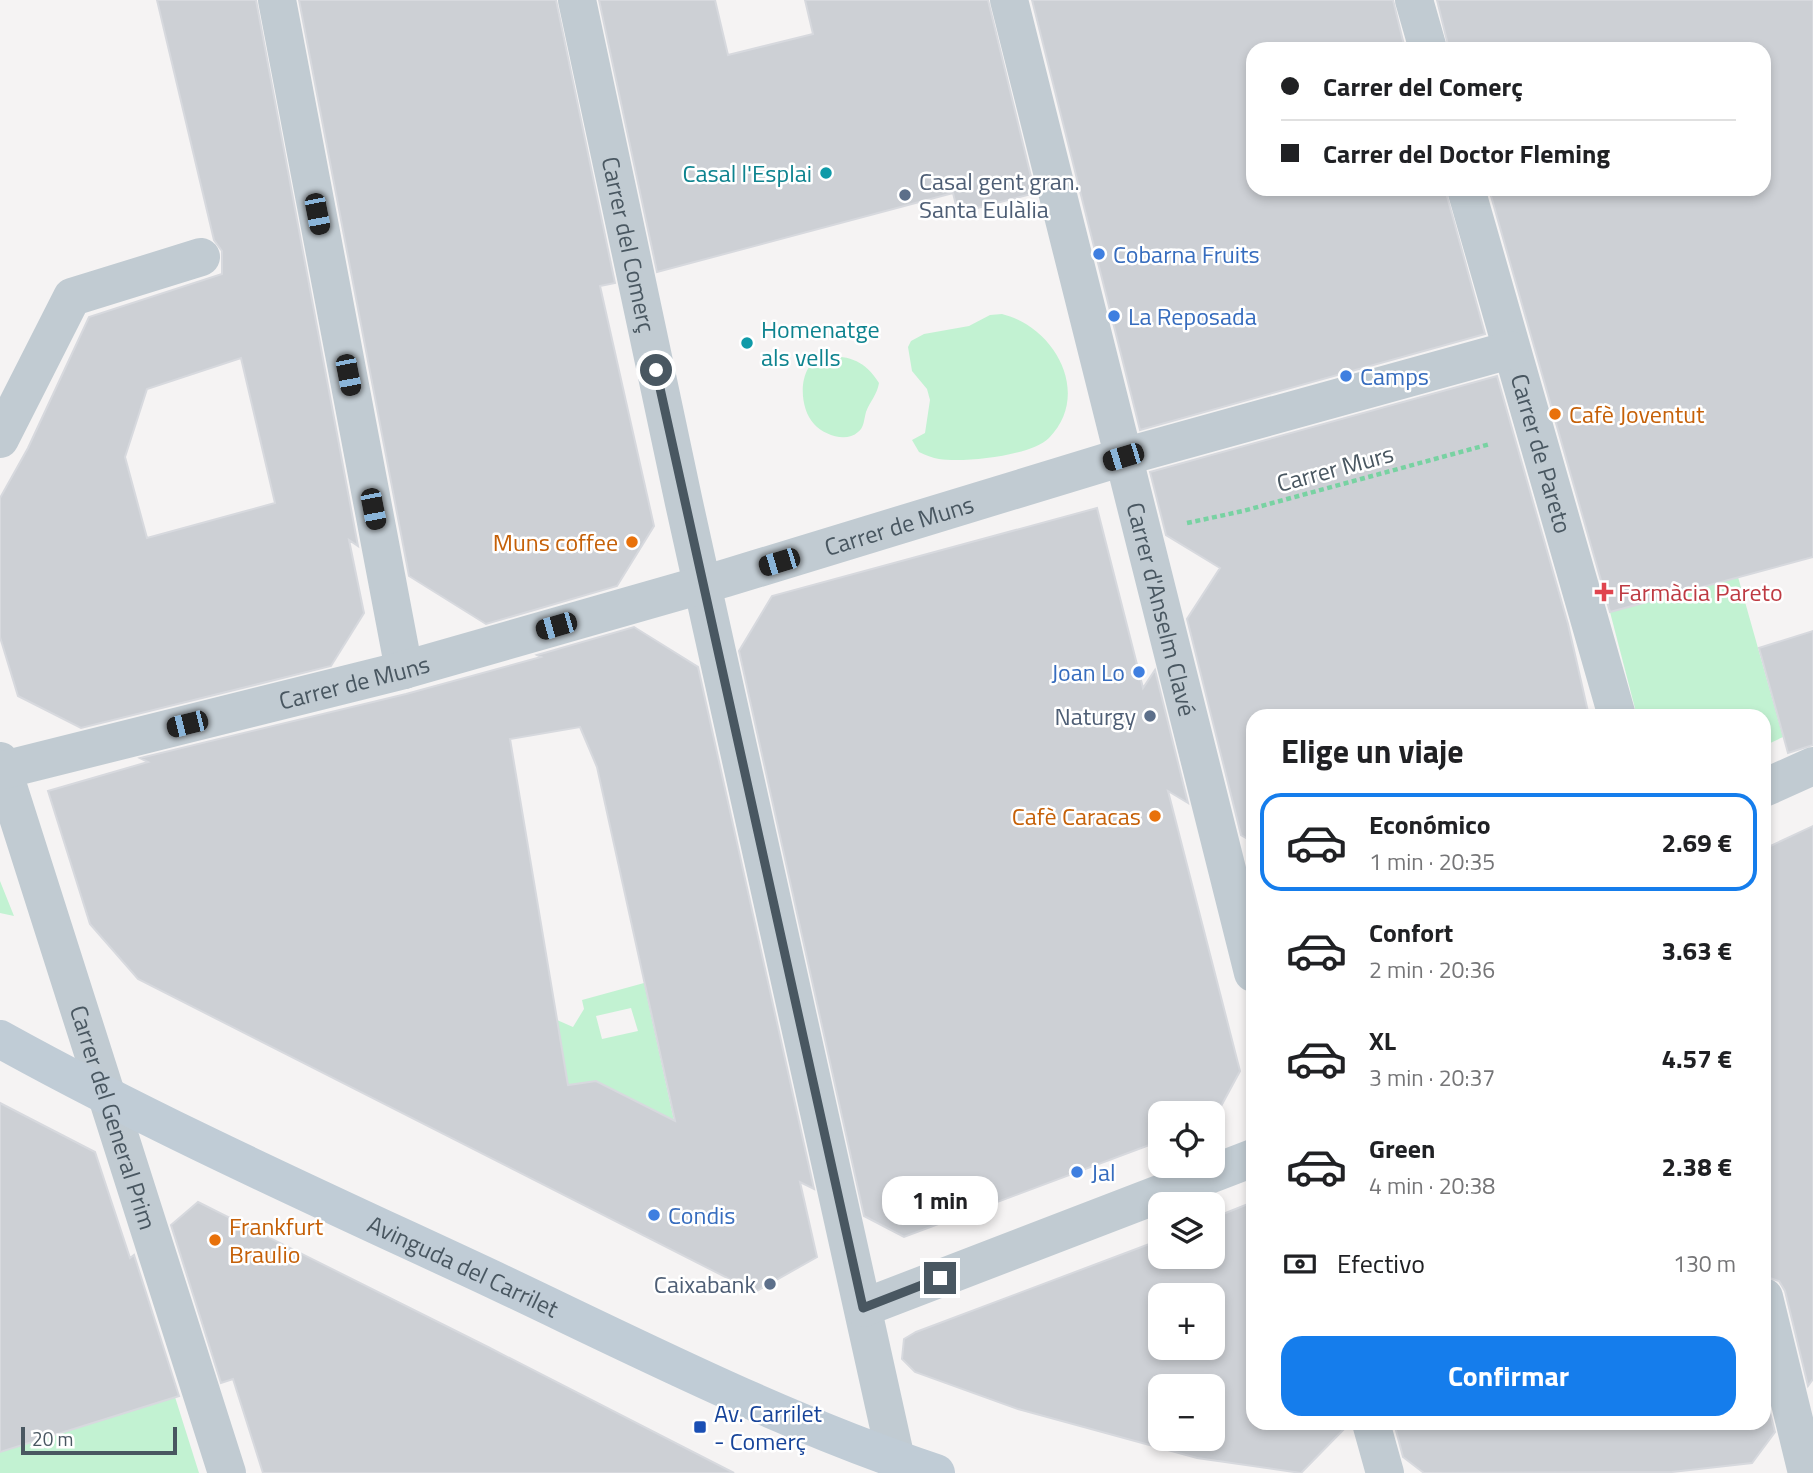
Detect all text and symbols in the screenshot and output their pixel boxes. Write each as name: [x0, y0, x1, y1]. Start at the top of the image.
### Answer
text: Carrer del Comerç: [1323, 67, 1523, 106]
text: Carrer del Doctor Fleming: [1323, 134, 1610, 173]
street label: Carrer del Comerç: [593, 153, 665, 336]
place label: Casal l'Esplai: [682, 155, 812, 191]
place label: Casal gent gran. Santa Eulàlia: [919, 163, 1080, 227]
marker: Casal l'Esplai: [818, 165, 834, 181]
marker: Casal gent gran. Santa Eulàlia: [897, 187, 913, 203]
car: [303, 191, 332, 237]
place label: Cobarna Fruits: [1113, 236, 1260, 272]
marker: Cobarna Fruits: [1091, 246, 1107, 262]
place label: La Reposada: [1128, 298, 1257, 334]
marker: La Reposada: [1106, 308, 1122, 324]
place label: Homenatge als vells: [761, 311, 880, 375]
marker: Homenatge als vells: [739, 335, 755, 351]
car: [334, 352, 363, 398]
route start: [640, 354, 672, 386]
place label: Camps: [1360, 358, 1429, 394]
marker: Camps: [1338, 368, 1354, 384]
street label: Carrer de Pareto: [1502, 369, 1582, 538]
place label: Cafè Joventut: [1569, 396, 1705, 432]
marker: Cafè Joventut: [1547, 406, 1563, 422]
street label: Carrer Murs: [1273, 435, 1397, 501]
car: [1100, 441, 1147, 473]
car: [359, 486, 388, 532]
street label: Carrer de Muns: [820, 486, 978, 565]
street label: Carrer d'Anselm Clavé: [1118, 498, 1206, 720]
place label: Muns coffee: [493, 524, 618, 560]
marker: Muns coffee: [624, 534, 640, 550]
car: [756, 546, 803, 578]
place label: Farmàcia Pareto: [1618, 574, 1783, 610]
marker: Farmàcia Pareto: [1596, 584, 1612, 600]
car: [533, 610, 580, 642]
street label: Carrer de Muns: [275, 646, 434, 719]
place label: Joan Lo: [1051, 654, 1125, 690]
marker: Joan Lo: [1131, 664, 1147, 680]
place label: Naturgy: [1055, 698, 1136, 734]
marker: Naturgy: [1142, 708, 1158, 724]
car: [165, 709, 210, 739]
text: Elige un viaje: [1281, 727, 1464, 775]
place label: Cafè Caracas: [1012, 798, 1141, 834]
text: Económico: [1369, 805, 1491, 844]
marker: Cafè Caracas: [1147, 808, 1163, 824]
icon: car: [1285, 811, 1348, 874]
text: 2.69 €: [1661, 823, 1732, 862]
text: 1 min · 20:35: [1369, 844, 1495, 879]
text: Confort: [1369, 913, 1453, 952]
icon: car: [1285, 919, 1348, 982]
text: 3.63 €: [1661, 931, 1732, 970]
text: 2 min · 20:36: [1369, 952, 1495, 987]
street label: Carrer del General Prim: [61, 1000, 166, 1234]
text: XL: [1369, 1021, 1396, 1060]
icon: car: [1285, 1027, 1348, 1090]
text: 4.57 €: [1661, 1039, 1732, 1078]
text: 3 min · 20:37: [1369, 1060, 1495, 1095]
map controls: [1148, 1101, 1225, 1451]
button: locate: [1148, 1101, 1225, 1178]
text: Green: [1369, 1129, 1435, 1168]
icon: car: [1285, 1135, 1348, 1198]
text: 2.38 €: [1661, 1147, 1732, 1186]
place label: Jal: [1091, 1154, 1116, 1190]
marker: Jal: [1069, 1164, 1085, 1180]
text: 4 min · 20:38: [1369, 1168, 1495, 1203]
callout: 1 min: [882, 1176, 998, 1226]
text: 1 min: [912, 1183, 968, 1218]
button: layers: [1148, 1192, 1225, 1269]
place label: Condis: [668, 1197, 736, 1233]
street label: Avinguda del Carrilet: [362, 1206, 565, 1326]
marker: Condis: [646, 1207, 662, 1223]
place label: Frankfurt Braulio: [229, 1208, 324, 1272]
marker: Frankfurt Braulio: [207, 1232, 223, 1248]
text: Efectivo: [1337, 1244, 1425, 1283]
icon: cash: [1281, 1245, 1319, 1283]
text: 130 m: [1673, 1246, 1736, 1281]
route end: [924, 1262, 956, 1294]
place label: Caixabank: [654, 1266, 756, 1302]
marker: Caixabank: [762, 1276, 778, 1292]
button: +: [1148, 1283, 1225, 1360]
button: Confirmar: [1281, 1336, 1736, 1416]
button: −: [1148, 1374, 1225, 1451]
place label: Av. Carrilet - Comerç: [714, 1395, 823, 1459]
marker: Av. Carrilet - Comerç: [692, 1419, 708, 1435]
scale bar: [21, 1424, 177, 1456]
text: 20 m: [32, 1424, 73, 1453]

